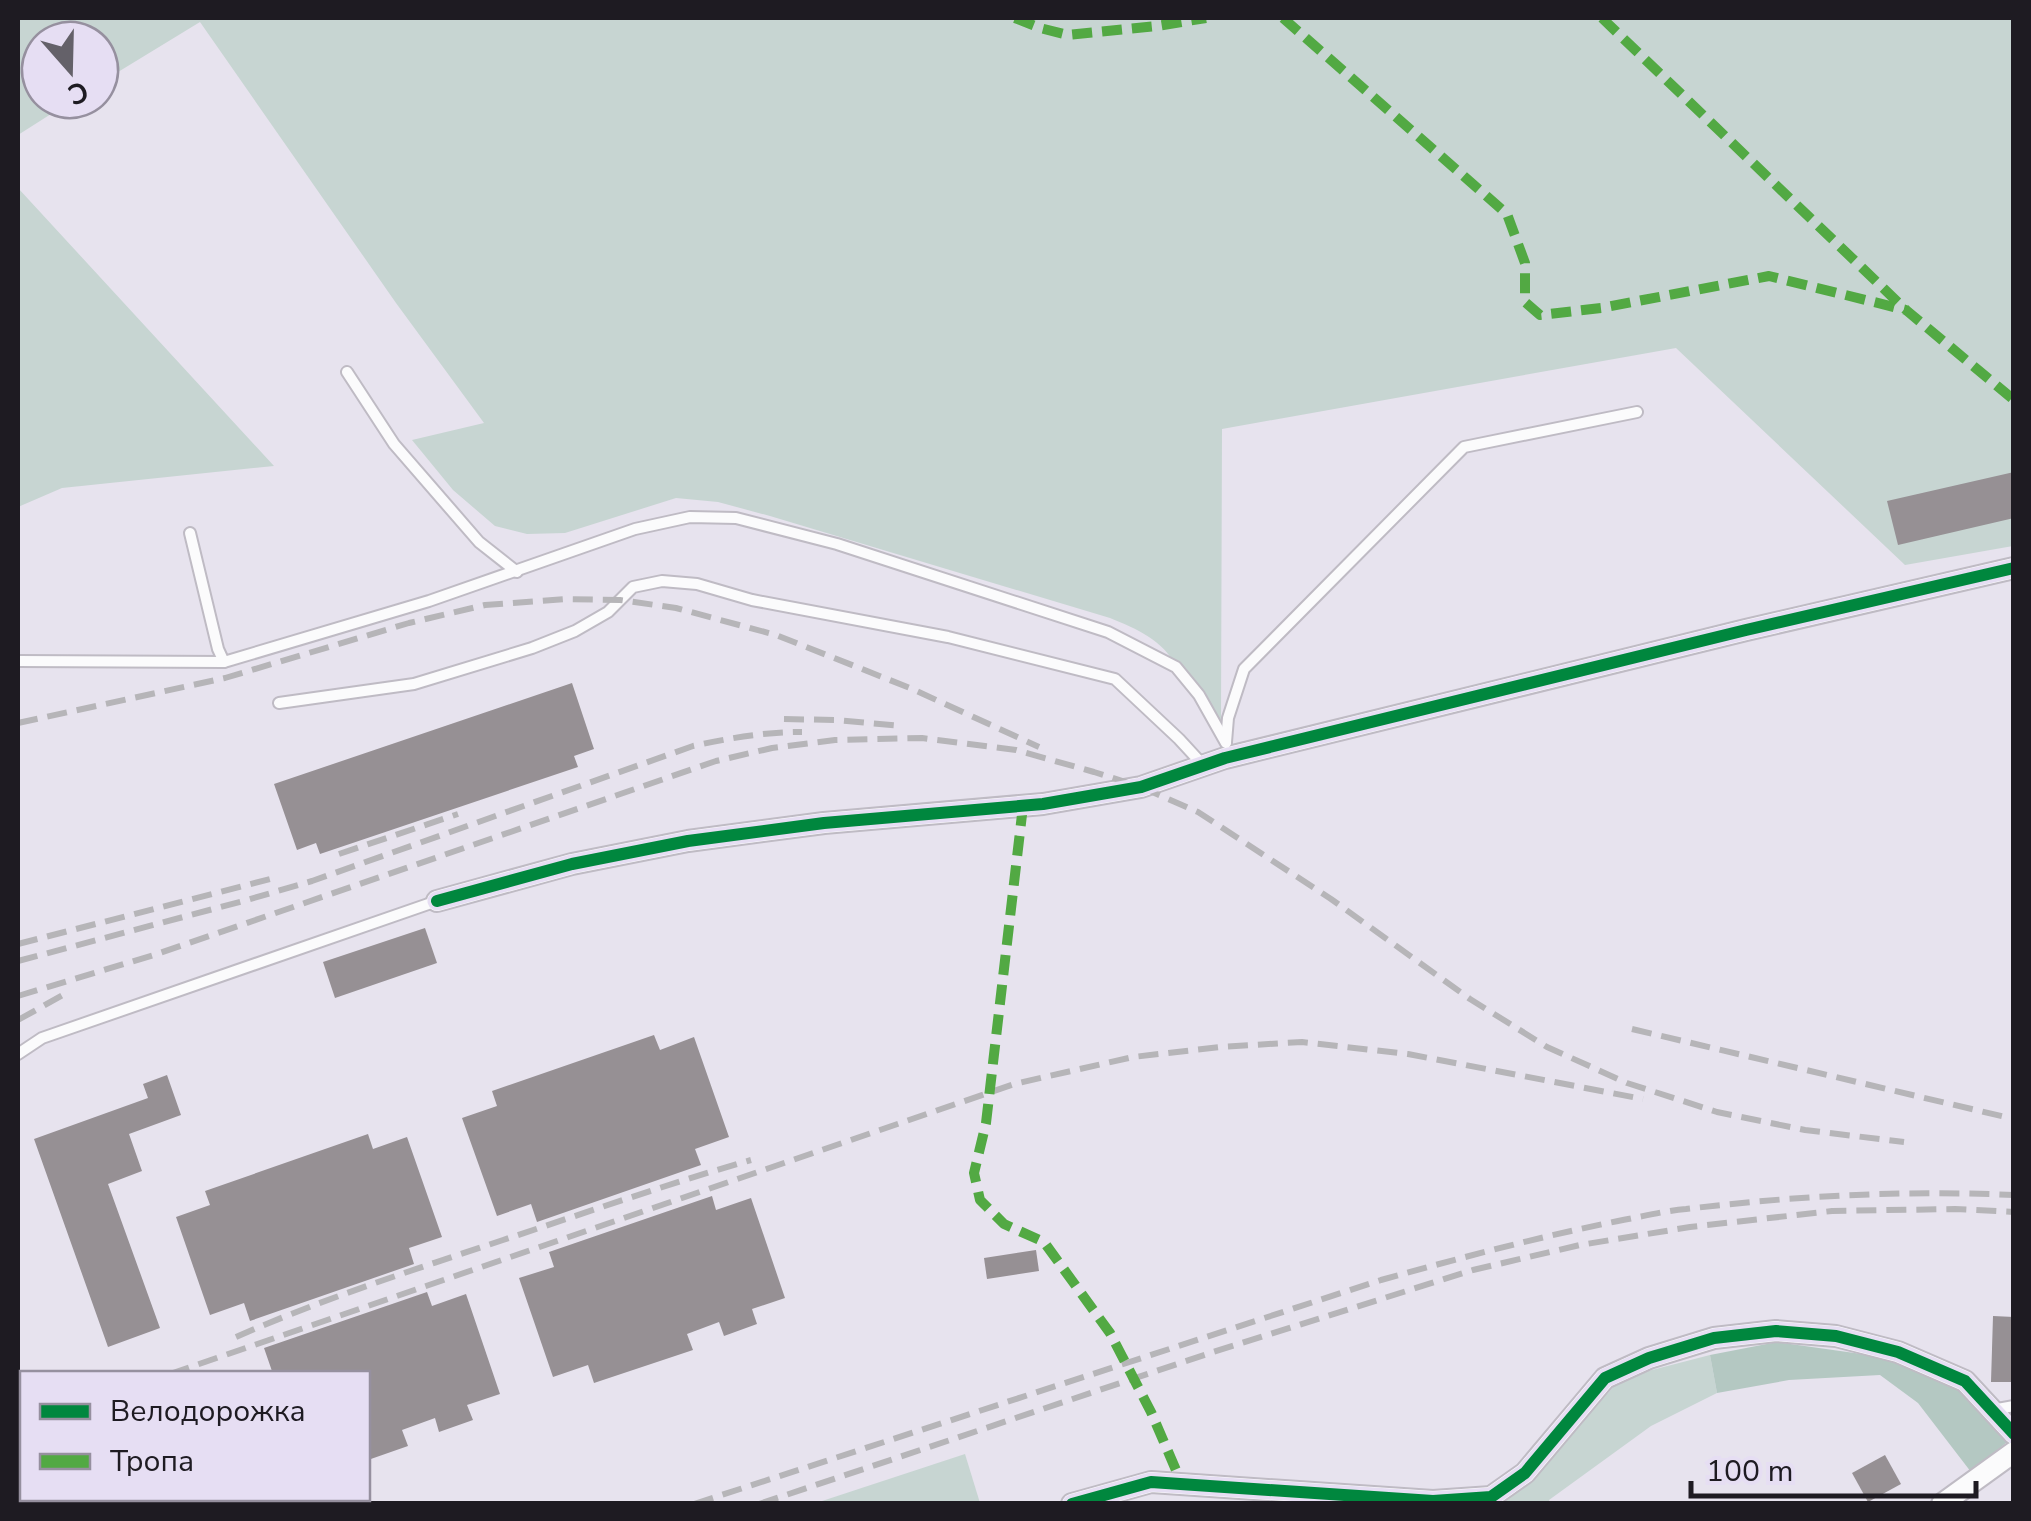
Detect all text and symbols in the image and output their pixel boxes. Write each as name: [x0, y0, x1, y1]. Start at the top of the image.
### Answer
north arrow: [20, 20, 120, 120]
text: С: [63, 71, 94, 114]
legend: [20, 1371, 370, 1501]
text: Велодорожка: [110, 1391, 306, 1432]
scale bar: [1691, 1436, 1976, 1498]
text: Тропа: [110, 1441, 194, 1482]
text: 100 m: [1706, 1451, 1793, 1492]

